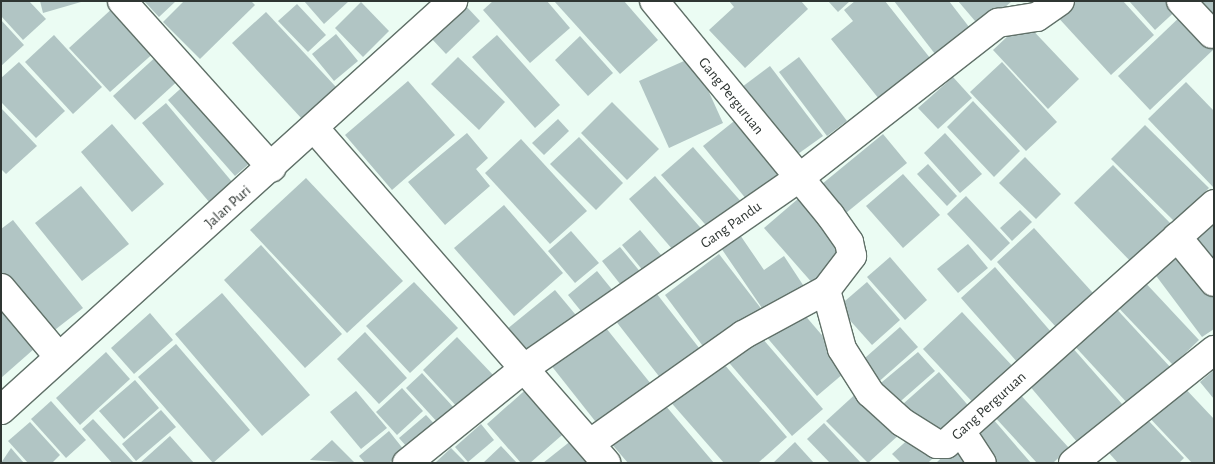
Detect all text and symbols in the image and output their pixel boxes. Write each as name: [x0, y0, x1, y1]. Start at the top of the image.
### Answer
street label: Gang Perguruan: [694, 54, 768, 138]
street label: Jalan Puri: [201, 182, 255, 232]
street label: Gang Pandu: [697, 197, 765, 253]
street label: Gang Perguruan: [948, 368, 1030, 444]

